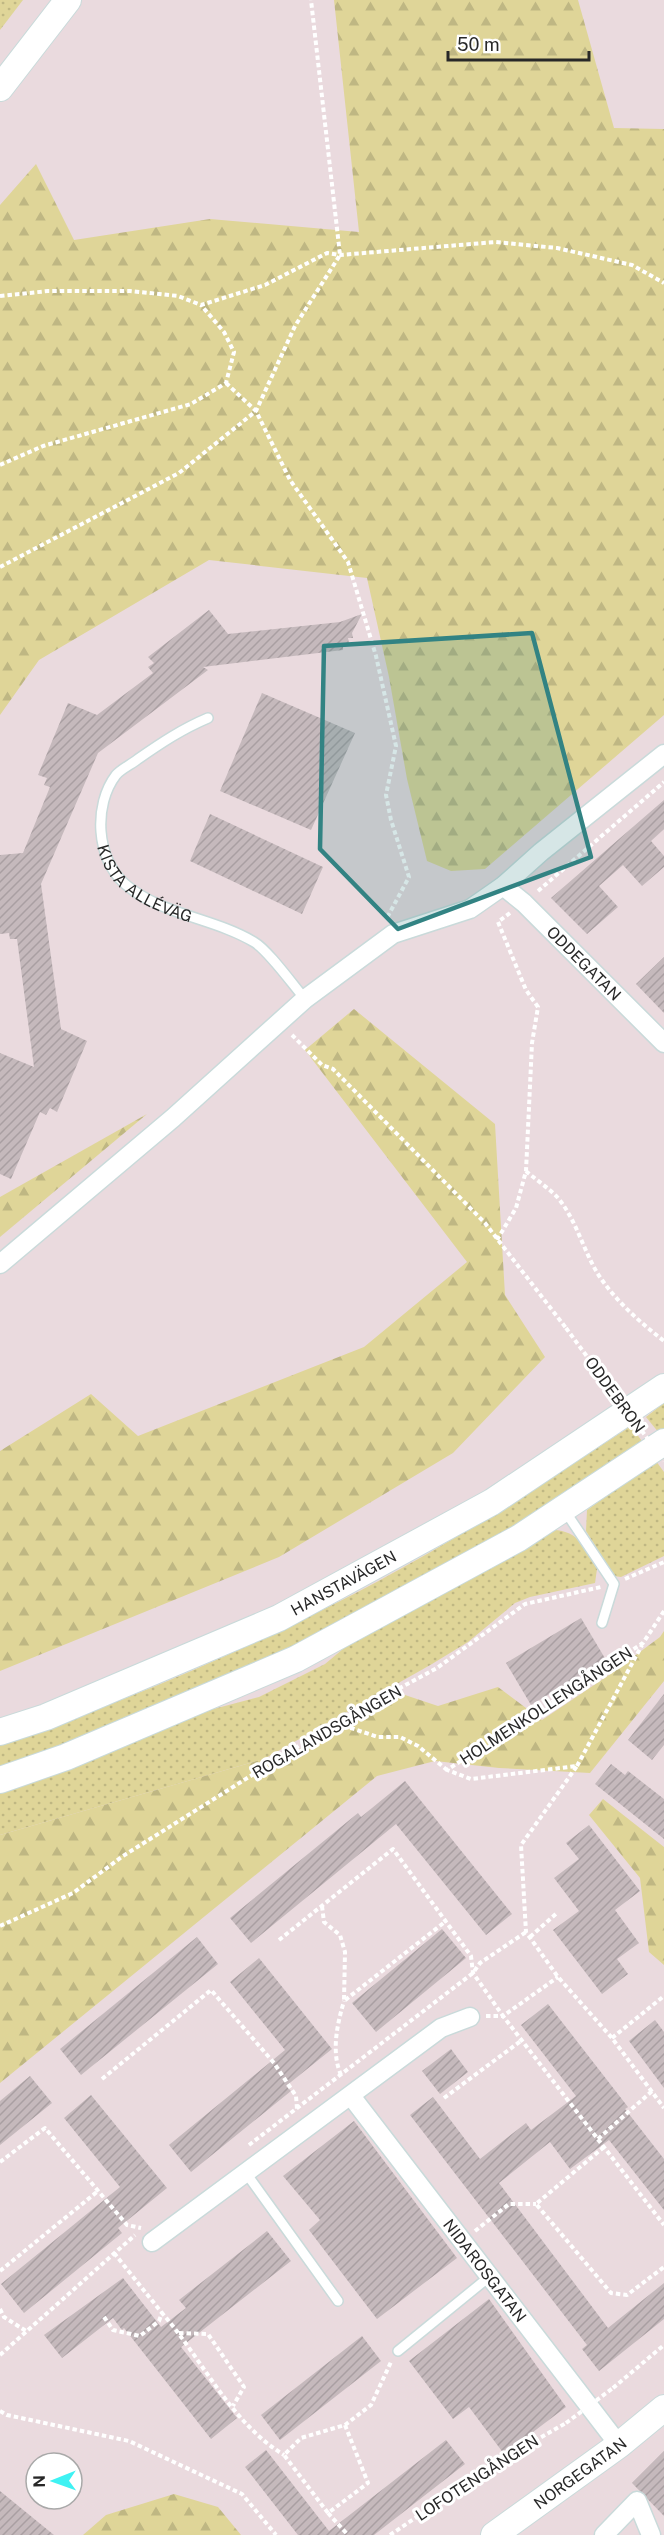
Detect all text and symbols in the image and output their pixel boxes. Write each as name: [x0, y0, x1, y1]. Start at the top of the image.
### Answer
scale bar: [448, 24, 589, 62]
text: 50 m: [457, 34, 500, 55]
street label: KISTA ALLÉVÄG: [94, 842, 195, 926]
street label: ODDEGATAN: [543, 922, 625, 1004]
street label: ODDEBRON: [581, 1353, 649, 1437]
street label: HANSTAVÄGEN: [287, 1546, 400, 1619]
street label: HOLMENKOLLENGÅNGEN: [455, 1641, 636, 1769]
street label: ROGALANDSGÅNGEN: [248, 1680, 405, 1782]
street label: NIDAROSGATAN: [439, 2215, 531, 2326]
street label: LOFOTENGÅNGEN: [411, 2429, 542, 2525]
street label: NORGEGATAN: [530, 2433, 630, 2513]
north arrow: [24, 2451, 84, 2511]
text: N: [30, 2475, 49, 2488]

